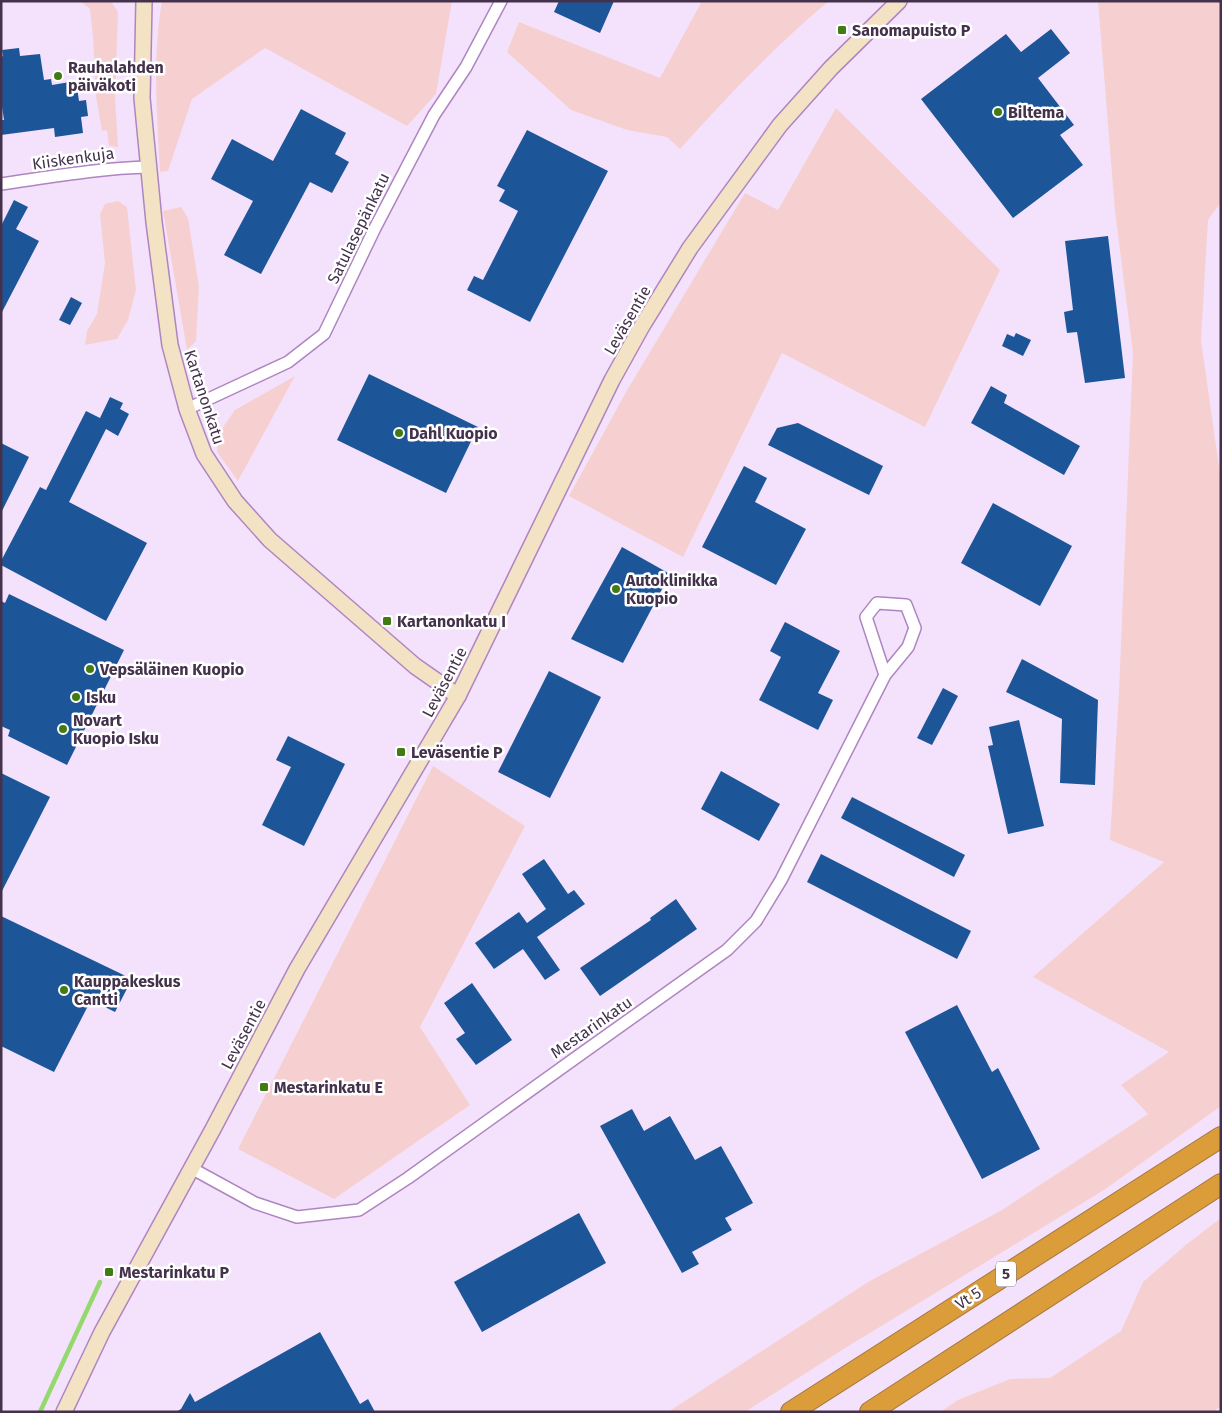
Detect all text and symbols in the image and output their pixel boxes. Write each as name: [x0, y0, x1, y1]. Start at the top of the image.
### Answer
place label: Sanomapuisto P: [852, 21, 971, 40]
marker: Sanomapuisto P: [836, 24, 848, 36]
place label: Rauhalahden päiväkoti: [68, 58, 164, 95]
marker: Rauhalahden päiväkoti: [52, 70, 64, 82]
place label: Biltema: [1008, 103, 1064, 122]
marker: Biltema: [992, 106, 1004, 118]
street label: Kiiskenkuja: [31, 143, 115, 174]
street label: Satulasepänkatu: [323, 170, 394, 287]
street label: Leväsentie: [600, 282, 655, 358]
street label: Kartanonkatu: [180, 347, 229, 447]
place label: Dahl Kuopio: [409, 424, 498, 443]
marker: Dahl Kuopio: [393, 427, 405, 439]
place label: Autoklinikka Kuopio: [625, 571, 718, 608]
marker: Autoklinikka Kuopio: [610, 583, 622, 595]
place label: Kartanonkatu I: [397, 612, 506, 631]
marker: Kartanonkatu I: [381, 615, 393, 627]
street label: Leväsentie: [418, 644, 471, 721]
place label: Vepsäläinen Kuopio: [99, 660, 244, 679]
marker: Vepsäläinen Kuopio: [84, 663, 96, 675]
place label: Isku: [86, 688, 116, 707]
marker: Isku: [70, 691, 82, 703]
place label: Novart Kuopio Isku: [73, 711, 159, 748]
marker: Novart Kuopio Isku: [57, 723, 69, 735]
place label: Leväsentie P: [411, 743, 503, 762]
marker: Leväsentie P: [395, 746, 407, 758]
place label: Kauppakeskus Cantti: [74, 972, 181, 1009]
marker: Kauppakeskus Cantti: [58, 984, 70, 996]
street label: Mestarinkatu: [547, 992, 636, 1062]
street label: Leväsentie: [217, 996, 270, 1073]
place label: Mestarinkatu E: [274, 1078, 383, 1097]
marker: Mestarinkatu E: [258, 1081, 270, 1093]
road number: 5: [996, 1262, 1016, 1286]
place label: Mestarinkatu P: [119, 1263, 230, 1282]
marker: Mestarinkatu P: [103, 1266, 115, 1278]
street label: Vt 5: [952, 1283, 985, 1314]

